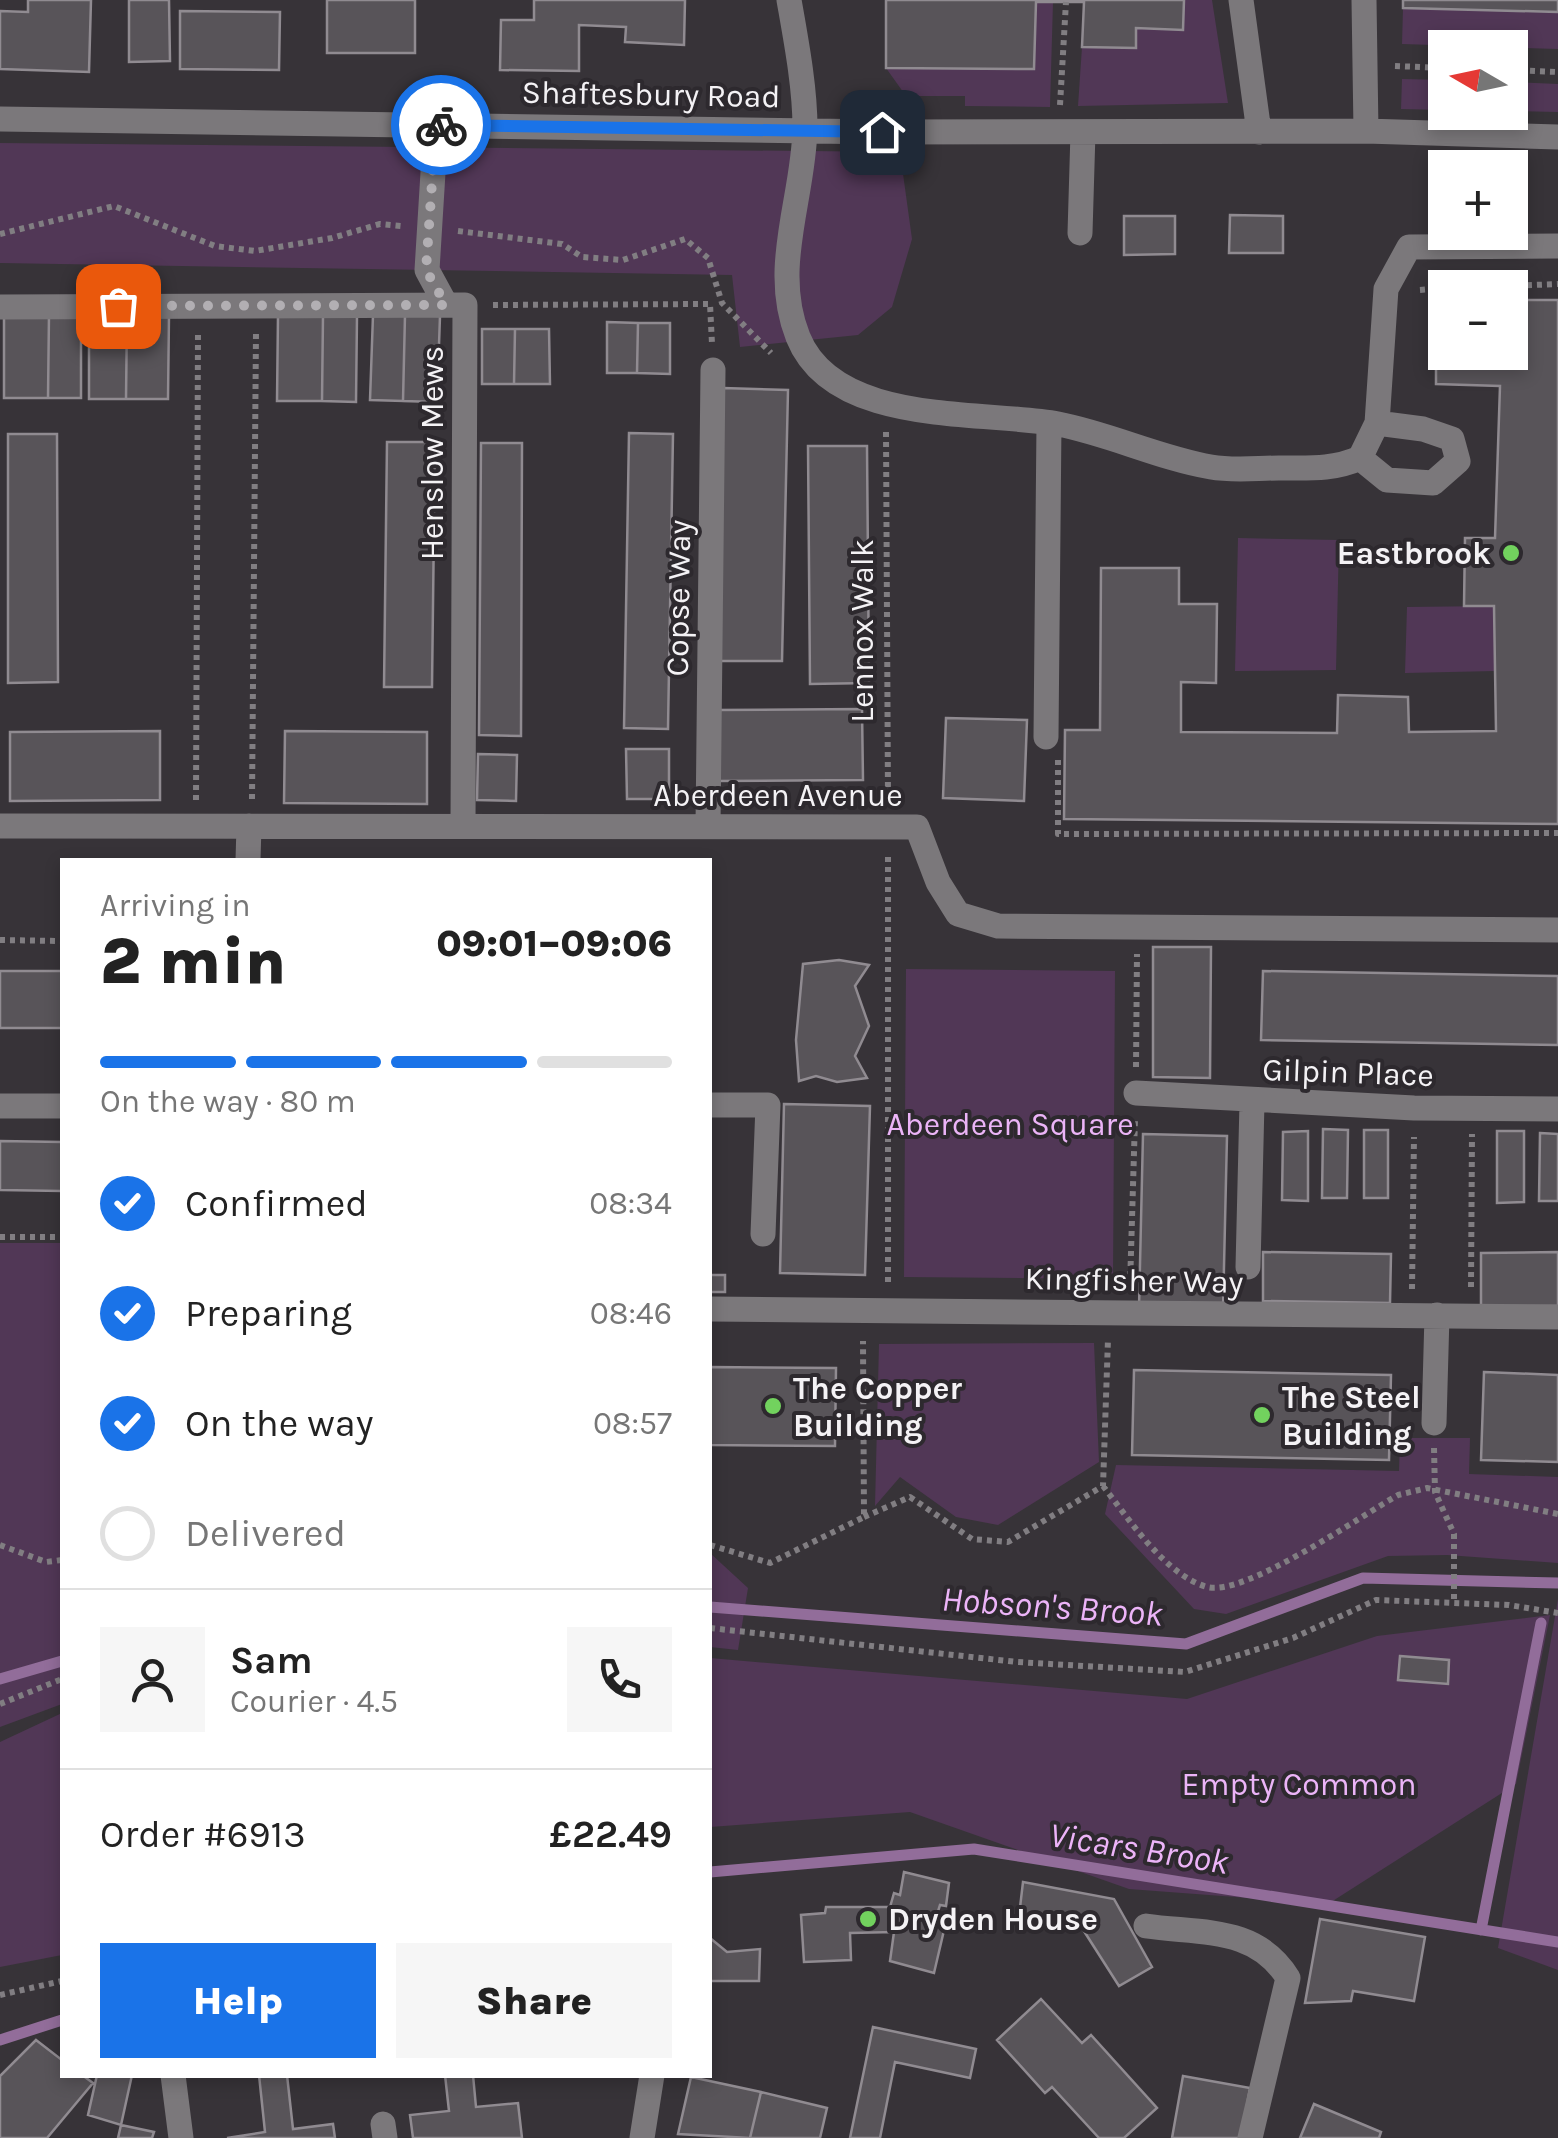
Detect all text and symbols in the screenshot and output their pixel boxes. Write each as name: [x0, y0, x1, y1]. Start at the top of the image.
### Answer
north arrow: [1428, 30, 1528, 130]
map controls: [1428, 30, 1528, 370]
street label: Shaftesbury Road: [521, 74, 781, 115]
courier: [391, 75, 491, 175]
pin: [840, 90, 925, 175]
icon: bike: [414, 98, 469, 153]
icon: home: [855, 105, 910, 160]
button: +: [1428, 150, 1528, 250]
pin: [76, 264, 161, 349]
button: −: [1428, 270, 1528, 370]
icon: bag: [91, 279, 146, 334]
street label: Henslow Mews: [414, 346, 451, 560]
street label: Copse Way: [659, 519, 698, 677]
place label: Eastbrook: [1337, 535, 1491, 572]
street label: Lennox Walk: [844, 539, 881, 723]
marker: Eastbrook: [1500, 542, 1522, 564]
street label: Aberdeen Avenue: [653, 777, 903, 814]
text: Arriving in: [100, 887, 251, 924]
text: 09:01–09:06: [436, 921, 672, 966]
text: 2 min: [100, 923, 286, 999]
street label: Gilpin Place: [1262, 1051, 1434, 1094]
text: On the way · 80 m: [100, 1083, 356, 1120]
park label: Aberdeen Square: [886, 1106, 1134, 1143]
icon: check: [100, 1176, 155, 1231]
text: Confirmed: [185, 1181, 368, 1226]
text: 08:34: [589, 1185, 672, 1222]
street label: Kingfisher Way: [1024, 1260, 1244, 1301]
icon: check: [100, 1286, 155, 1341]
text: Preparing: [185, 1291, 352, 1336]
text: 08:46: [590, 1295, 672, 1332]
place label: The Copper Building: [793, 1370, 962, 1444]
place label: The Steel Building: [1282, 1379, 1421, 1453]
marker: The Copper Building: [762, 1395, 784, 1417]
icon: check: [100, 1396, 155, 1451]
text: On the way: [185, 1401, 373, 1446]
marker: The Steel Building: [1251, 1404, 1273, 1426]
text: 08:57: [593, 1405, 672, 1442]
text: Delivered: [185, 1511, 346, 1556]
water label: Hobson's Brook: [940, 1578, 1164, 1635]
button: person: [100, 1627, 205, 1732]
button: phone: [567, 1627, 672, 1732]
text: Sam: [230, 1638, 313, 1683]
text: Courier · 4.5: [230, 1683, 398, 1720]
park label: Empty Common: [1182, 1766, 1416, 1803]
text: Order #6913: [100, 1812, 306, 1857]
text: £22.49: [549, 1812, 672, 1857]
water label: Vicars Brook: [1046, 1814, 1232, 1883]
place label: Dryden House: [888, 1901, 1098, 1938]
marker: Dryden House: [857, 1908, 879, 1930]
button: Help: [100, 1943, 376, 2058]
button: Share: [396, 1943, 672, 2058]

